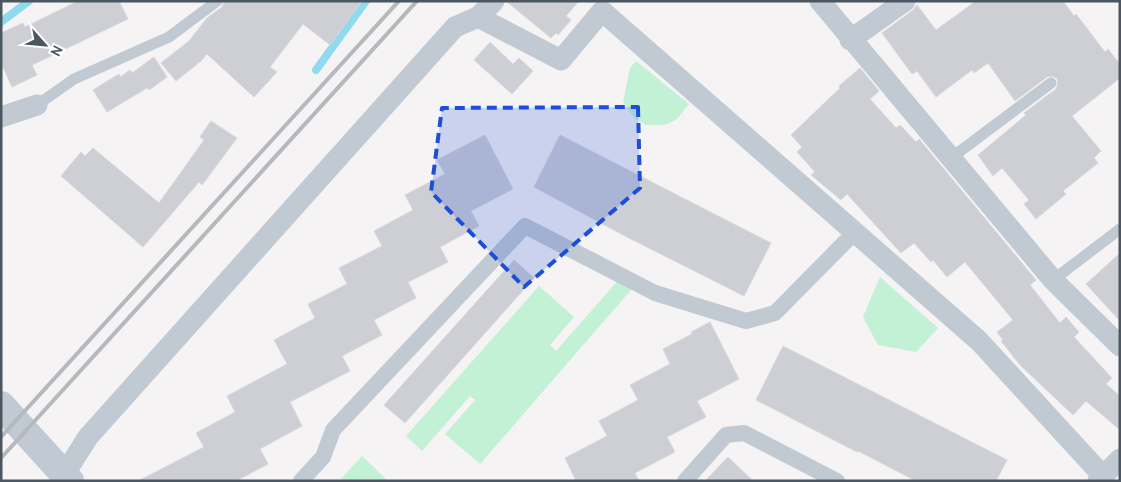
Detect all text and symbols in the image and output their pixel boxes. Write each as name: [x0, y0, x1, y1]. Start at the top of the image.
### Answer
north arrow: [20, 20, 70, 70]
text: N: [46, 42, 67, 59]

